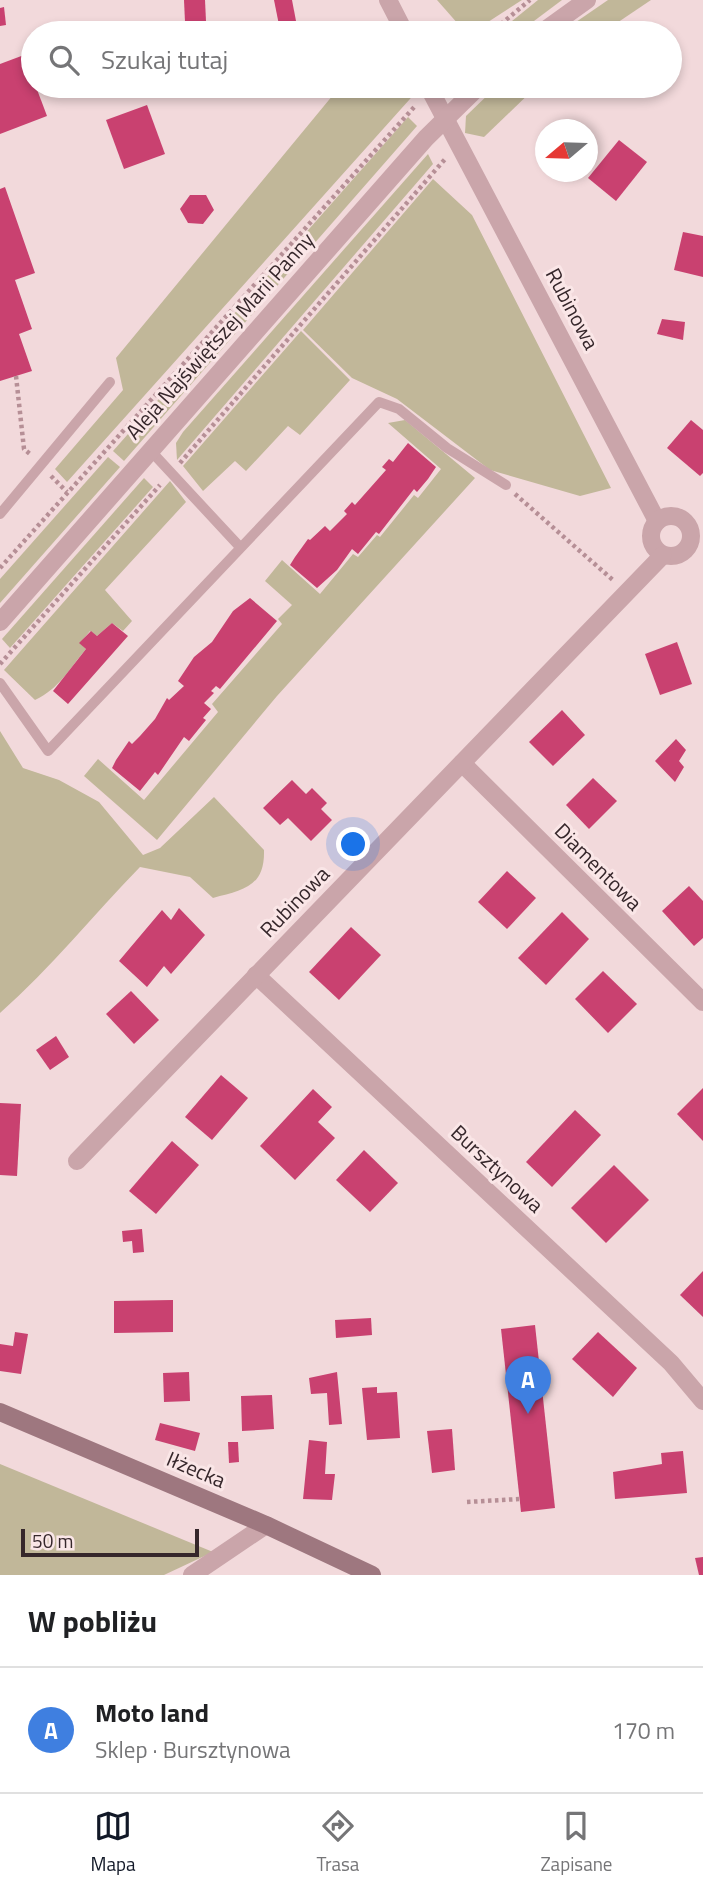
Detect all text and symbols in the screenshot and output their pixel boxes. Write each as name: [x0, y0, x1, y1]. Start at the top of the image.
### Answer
search box: [21, 21, 682, 98]
text: Szukaj tutaj: [101, 40, 228, 79]
icon: search: [45, 41, 83, 79]
north arrow: [535, 119, 598, 182]
street label: Aleja Najświętszej Marii Panny: [117, 225, 321, 446]
street label: Rubinowa: [538, 262, 608, 355]
street label: Diamentowa: [548, 815, 650, 918]
your location: [336, 827, 370, 861]
street label: Rubinowa: [252, 858, 337, 944]
street label: Bursztynowa: [444, 1117, 552, 1220]
pin: A: [505, 1356, 551, 1414]
street label: Iłżecka: [162, 1442, 231, 1496]
scale bar: [21, 1526, 200, 1558]
text: 50 m: [32, 1526, 73, 1555]
text: W pobliżu: [28, 1598, 157, 1644]
text: Moto land: [95, 1693, 209, 1732]
text: A: [44, 1713, 58, 1748]
text: 170 m: [612, 1713, 675, 1748]
text: Sklep · Bursztynowa: [95, 1732, 291, 1767]
tab: Mapa: [91, 1807, 136, 1878]
tab: Trasa: [317, 1807, 359, 1878]
tab: Zapisane: [540, 1807, 612, 1878]

